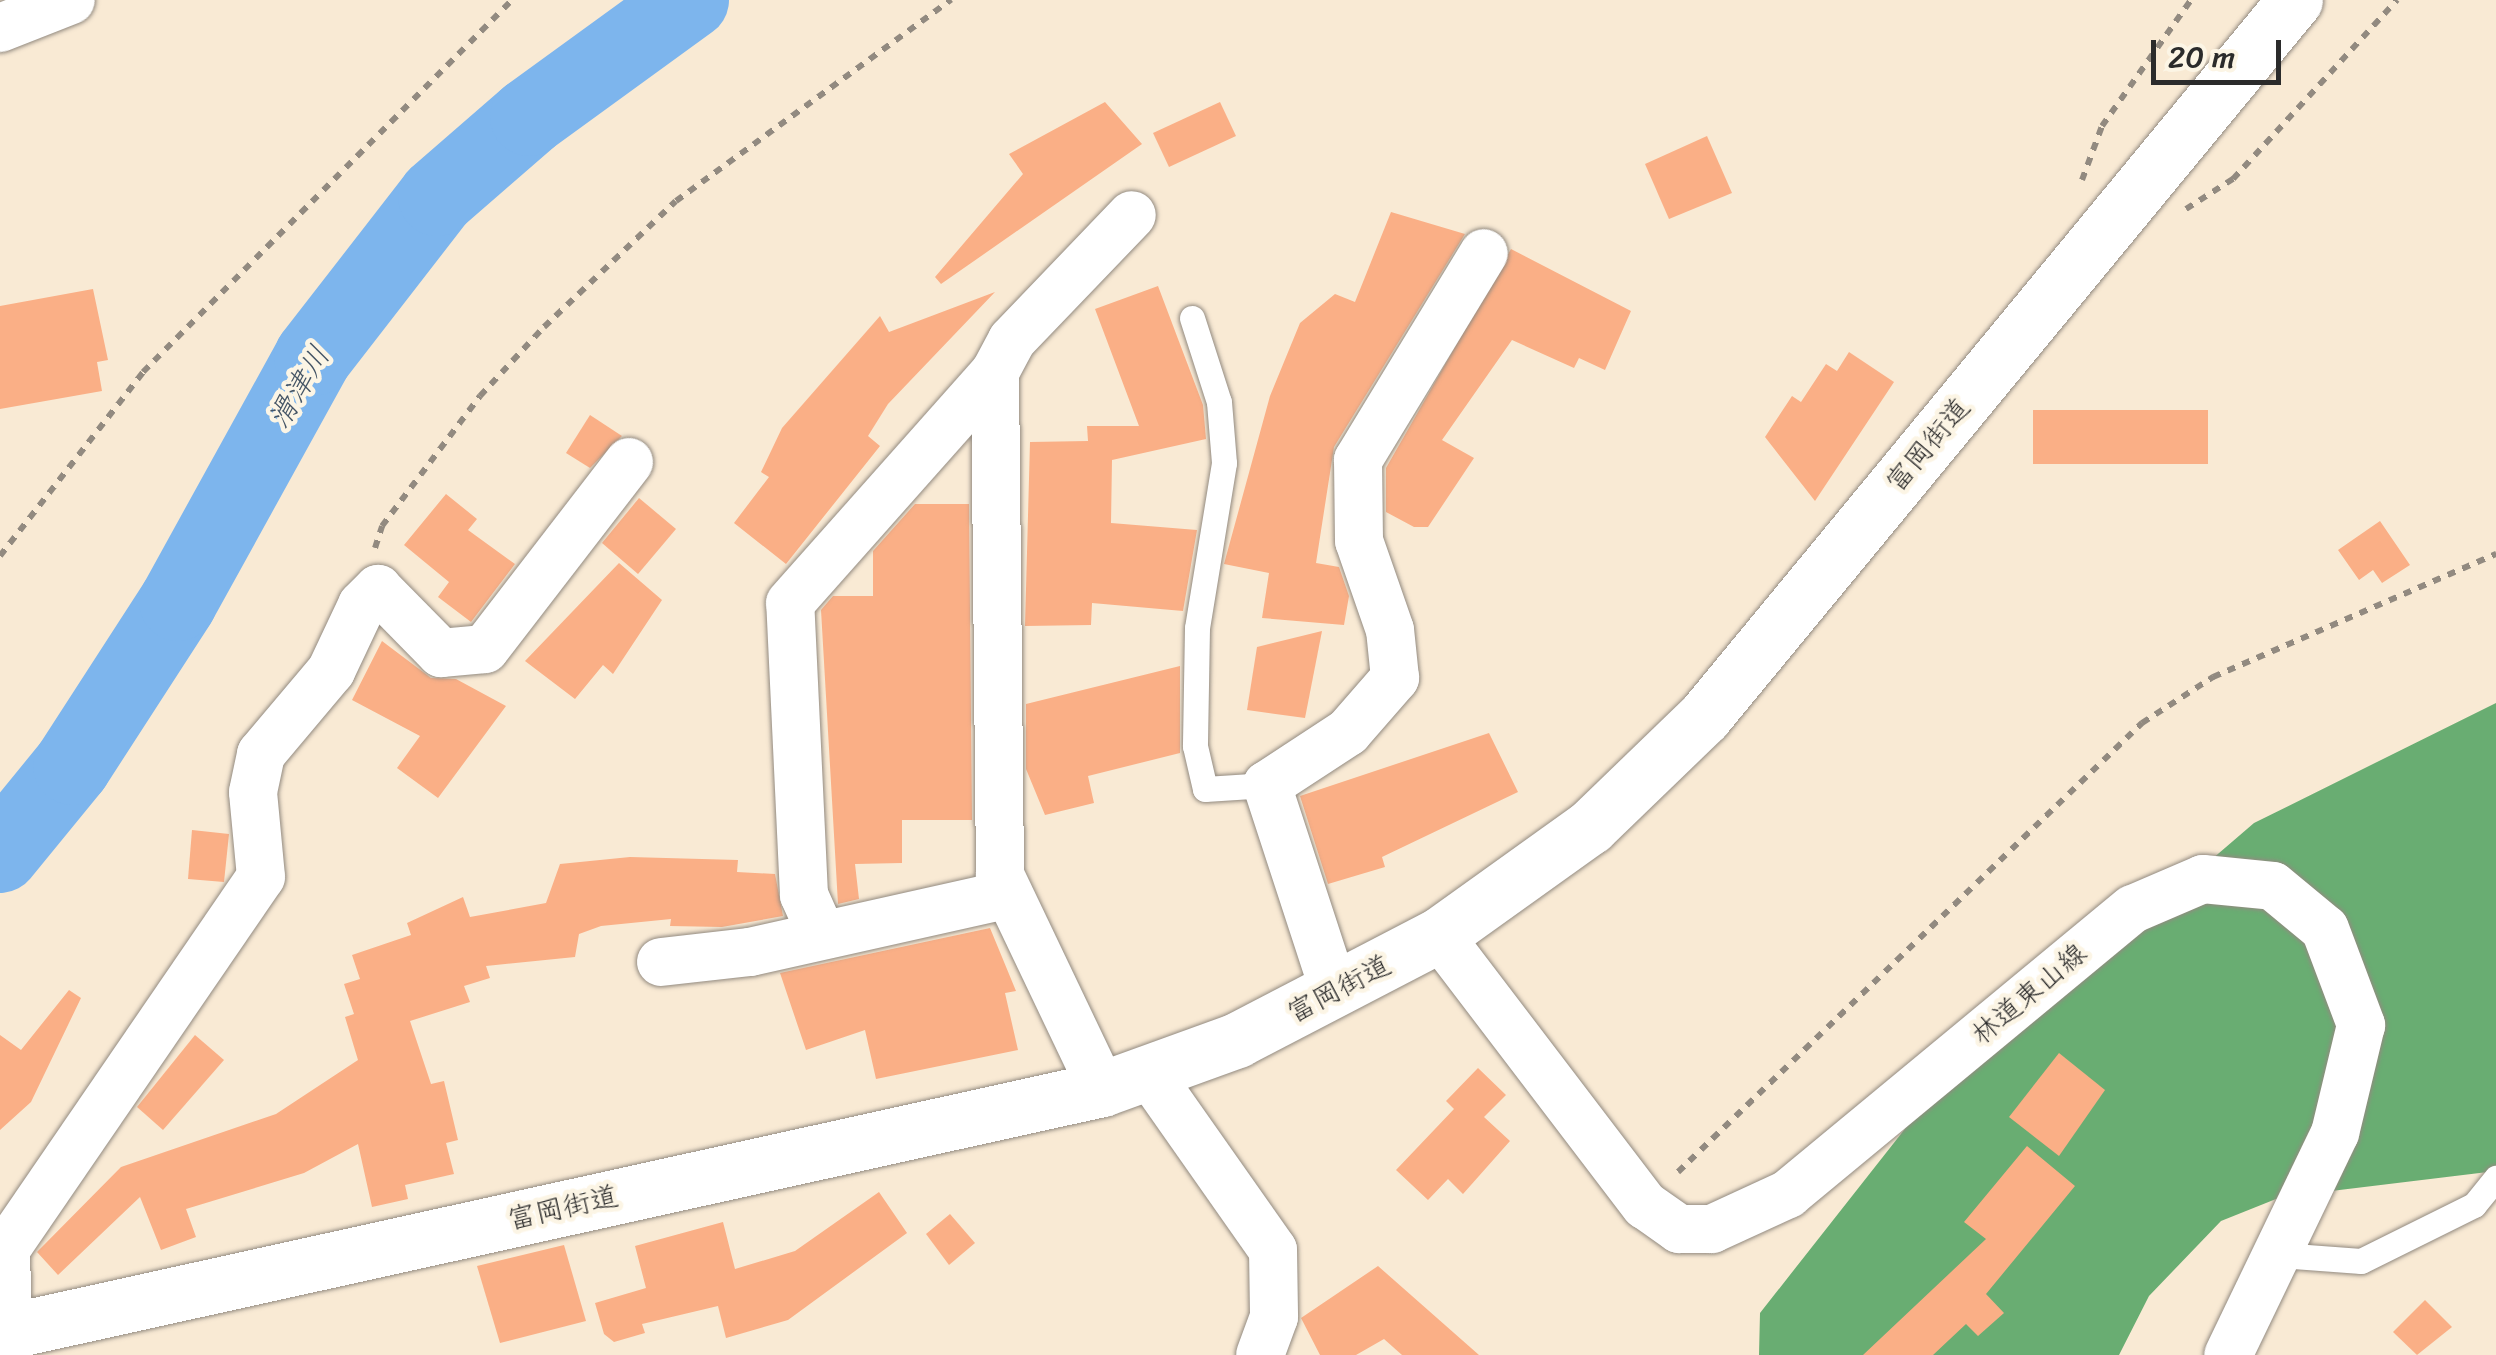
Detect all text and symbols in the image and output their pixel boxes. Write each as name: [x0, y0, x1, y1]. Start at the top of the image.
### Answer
scale bar: [2156, 20, 2286, 82]
text: 20 m: [2168, 30, 2235, 84]
water label: 滑津川: [260, 339, 338, 435]
street label: 富岡街道: [1879, 391, 1977, 499]
street label: 林道東山線: [1965, 936, 2093, 1052]
street label: 富岡街道: [1282, 948, 1396, 1030]
street label: 富岡街道: [505, 1179, 621, 1237]

